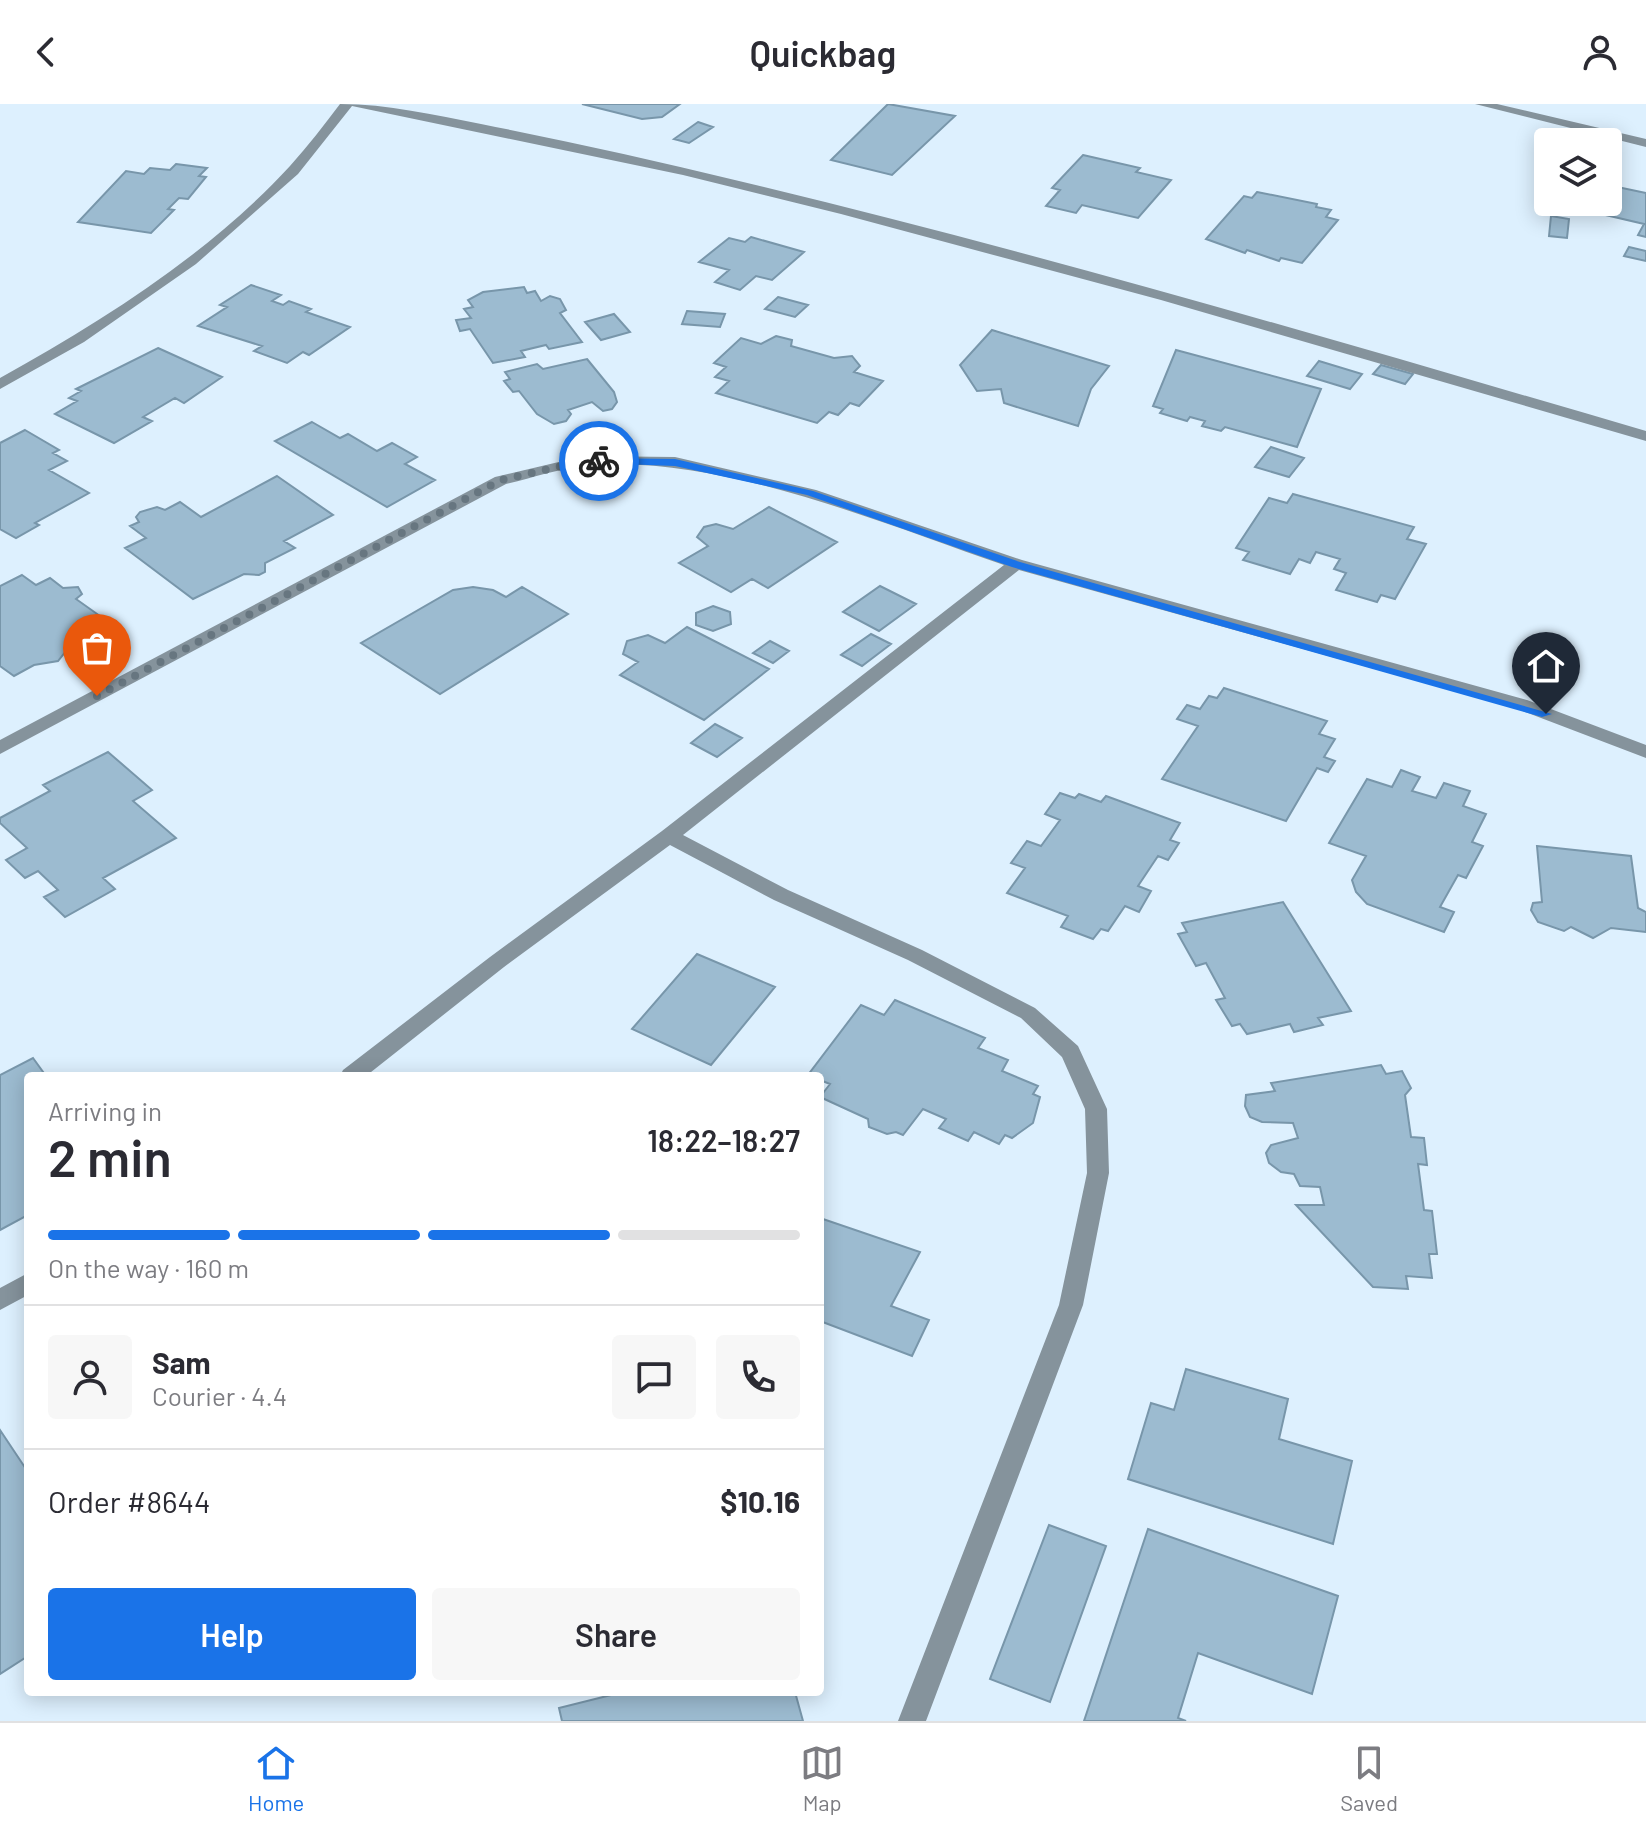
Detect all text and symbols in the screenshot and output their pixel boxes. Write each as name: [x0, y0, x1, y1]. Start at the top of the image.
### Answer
icon: back: [24, 30, 68, 74]
icon: person: [1578, 30, 1622, 74]
text: Quickbag: [750, 31, 896, 74]
map controls: [1534, 128, 1622, 216]
button: layers: [1534, 128, 1622, 216]
courier: [559, 421, 639, 501]
icon: bike: [577, 439, 621, 483]
pin: [63, 614, 131, 696]
icon: bag: [75, 626, 119, 670]
pin: [1512, 632, 1580, 714]
icon: home: [1524, 644, 1568, 688]
text: Arriving in: [48, 1095, 162, 1126]
text: 18:22–18:27: [647, 1122, 800, 1158]
text: 2 min: [48, 1125, 172, 1187]
text: On the way · 160 m: [48, 1252, 249, 1283]
button: person: [48, 1335, 132, 1419]
button: chat: [612, 1335, 696, 1419]
button: phone: [716, 1335, 800, 1419]
text: Sam: [152, 1344, 211, 1380]
text: Courier · 4.4: [152, 1380, 287, 1411]
text: Order #8644: [48, 1483, 211, 1519]
text: $10.16: [720, 1483, 800, 1519]
button: Help: [48, 1588, 416, 1680]
button: Share: [432, 1588, 800, 1680]
tab: Home: [248, 1741, 304, 1815]
tab: Map: [800, 1741, 844, 1815]
tab: Saved: [1340, 1741, 1398, 1815]

